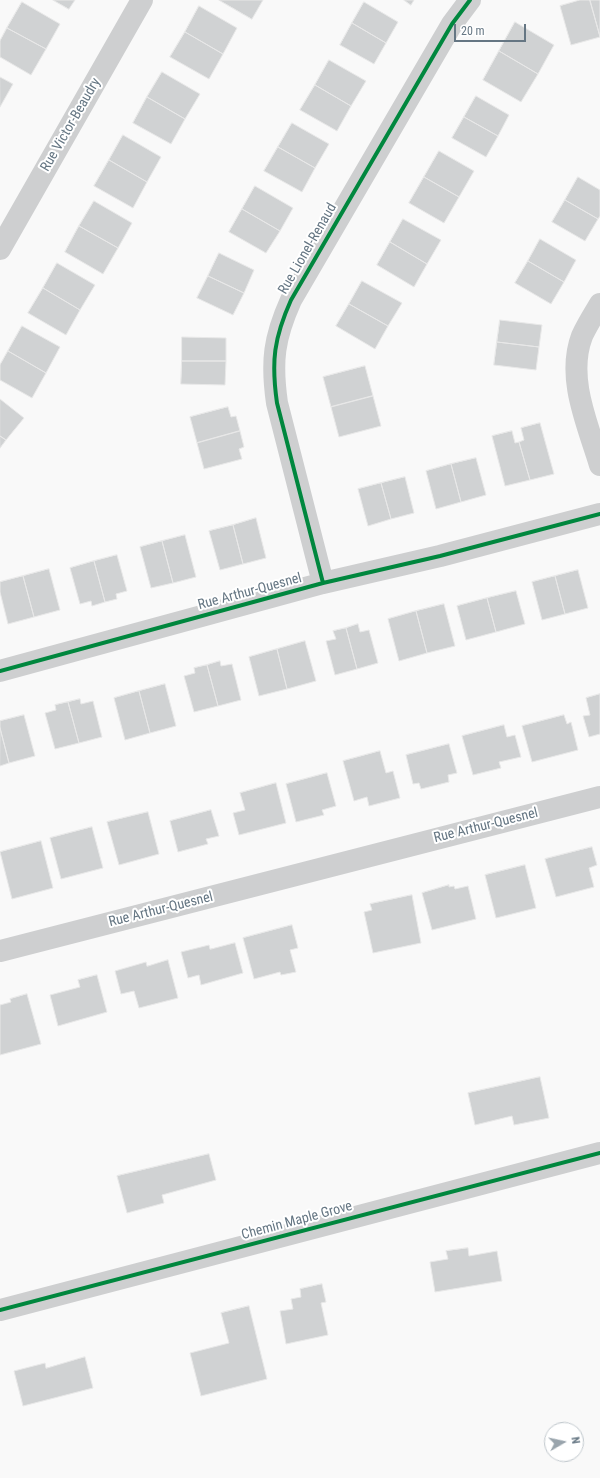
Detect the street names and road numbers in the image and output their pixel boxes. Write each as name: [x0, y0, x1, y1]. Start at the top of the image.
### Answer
street label: Rue Victor-Beaudry: [37, 75, 105, 175]
street label: Rue Lionel-Renaud: [275, 201, 341, 297]
street label: Rue Arthur-Quesnel: [196, 570, 304, 614]
street label: Rue Arthur-Quesnel: [432, 805, 540, 847]
street label: Rue Arthur-Quesnel: [107, 889, 215, 931]
street label: Chemin Maple Grove: [240, 1198, 354, 1244]

